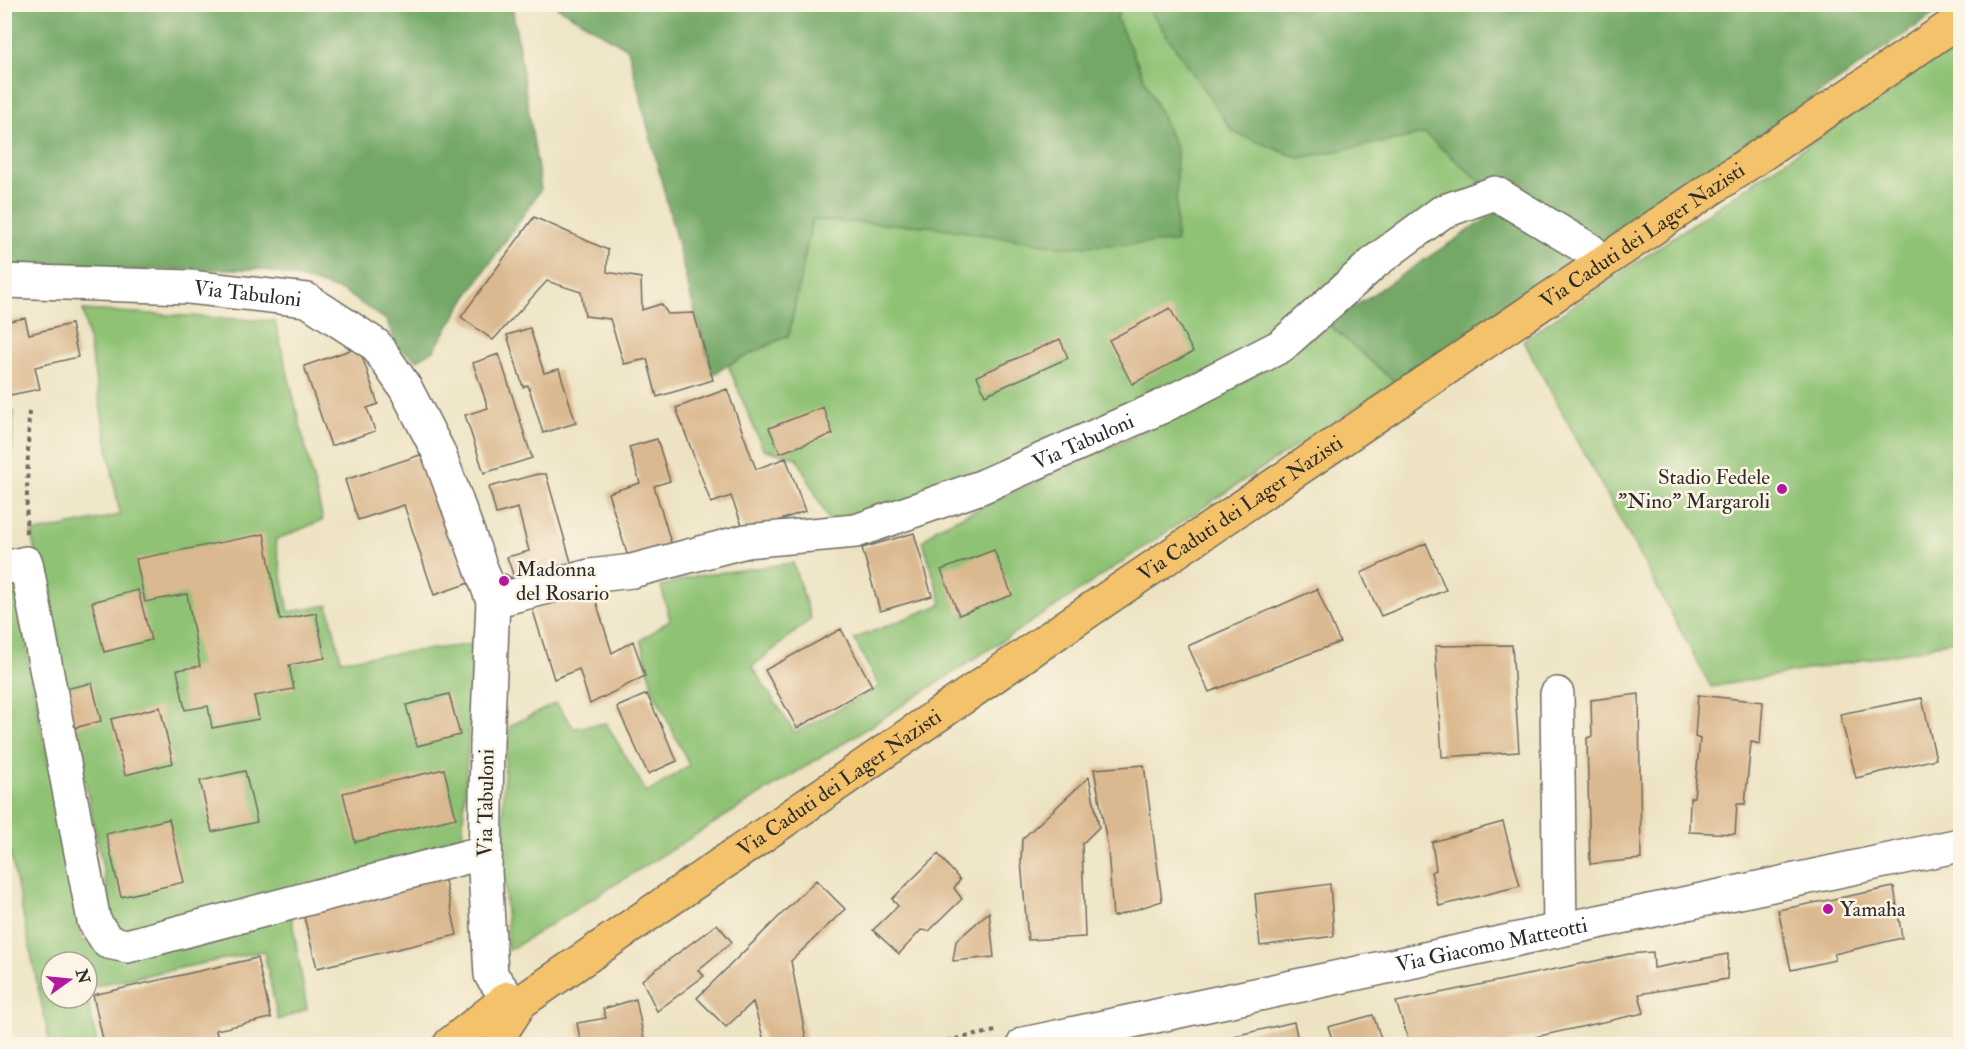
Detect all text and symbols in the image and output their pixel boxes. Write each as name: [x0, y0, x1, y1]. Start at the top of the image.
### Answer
street label: Via Caduti dei Lager Nazisti: [1535, 156, 1750, 314]
street label: Via Tabuloni: [192, 274, 303, 313]
street label: Via Tabuloni: [1028, 407, 1138, 476]
street label: Via Caduti dei Lager Nazisti: [1132, 429, 1348, 587]
place label: Stadio Fedele "Nino" Margaroli: [1618, 464, 1770, 515]
marker: Stadio Fedele "Nino" Margaroli: [1775, 482, 1789, 496]
place label: Madonna del Rosario: [516, 556, 609, 607]
marker: Madonna del Rosario: [497, 574, 511, 588]
street label: Via Caduti dei Lager Nazisti: [732, 703, 947, 863]
street label: Via Tabuloni: [472, 748, 500, 857]
place label: Yamaha: [1840, 896, 1906, 923]
marker: Yamaha: [1821, 902, 1835, 916]
street label: Via Giacomo Matteotti: [1393, 911, 1590, 978]
north arrow: [39, 950, 99, 1010]
text: N: [71, 966, 94, 987]

